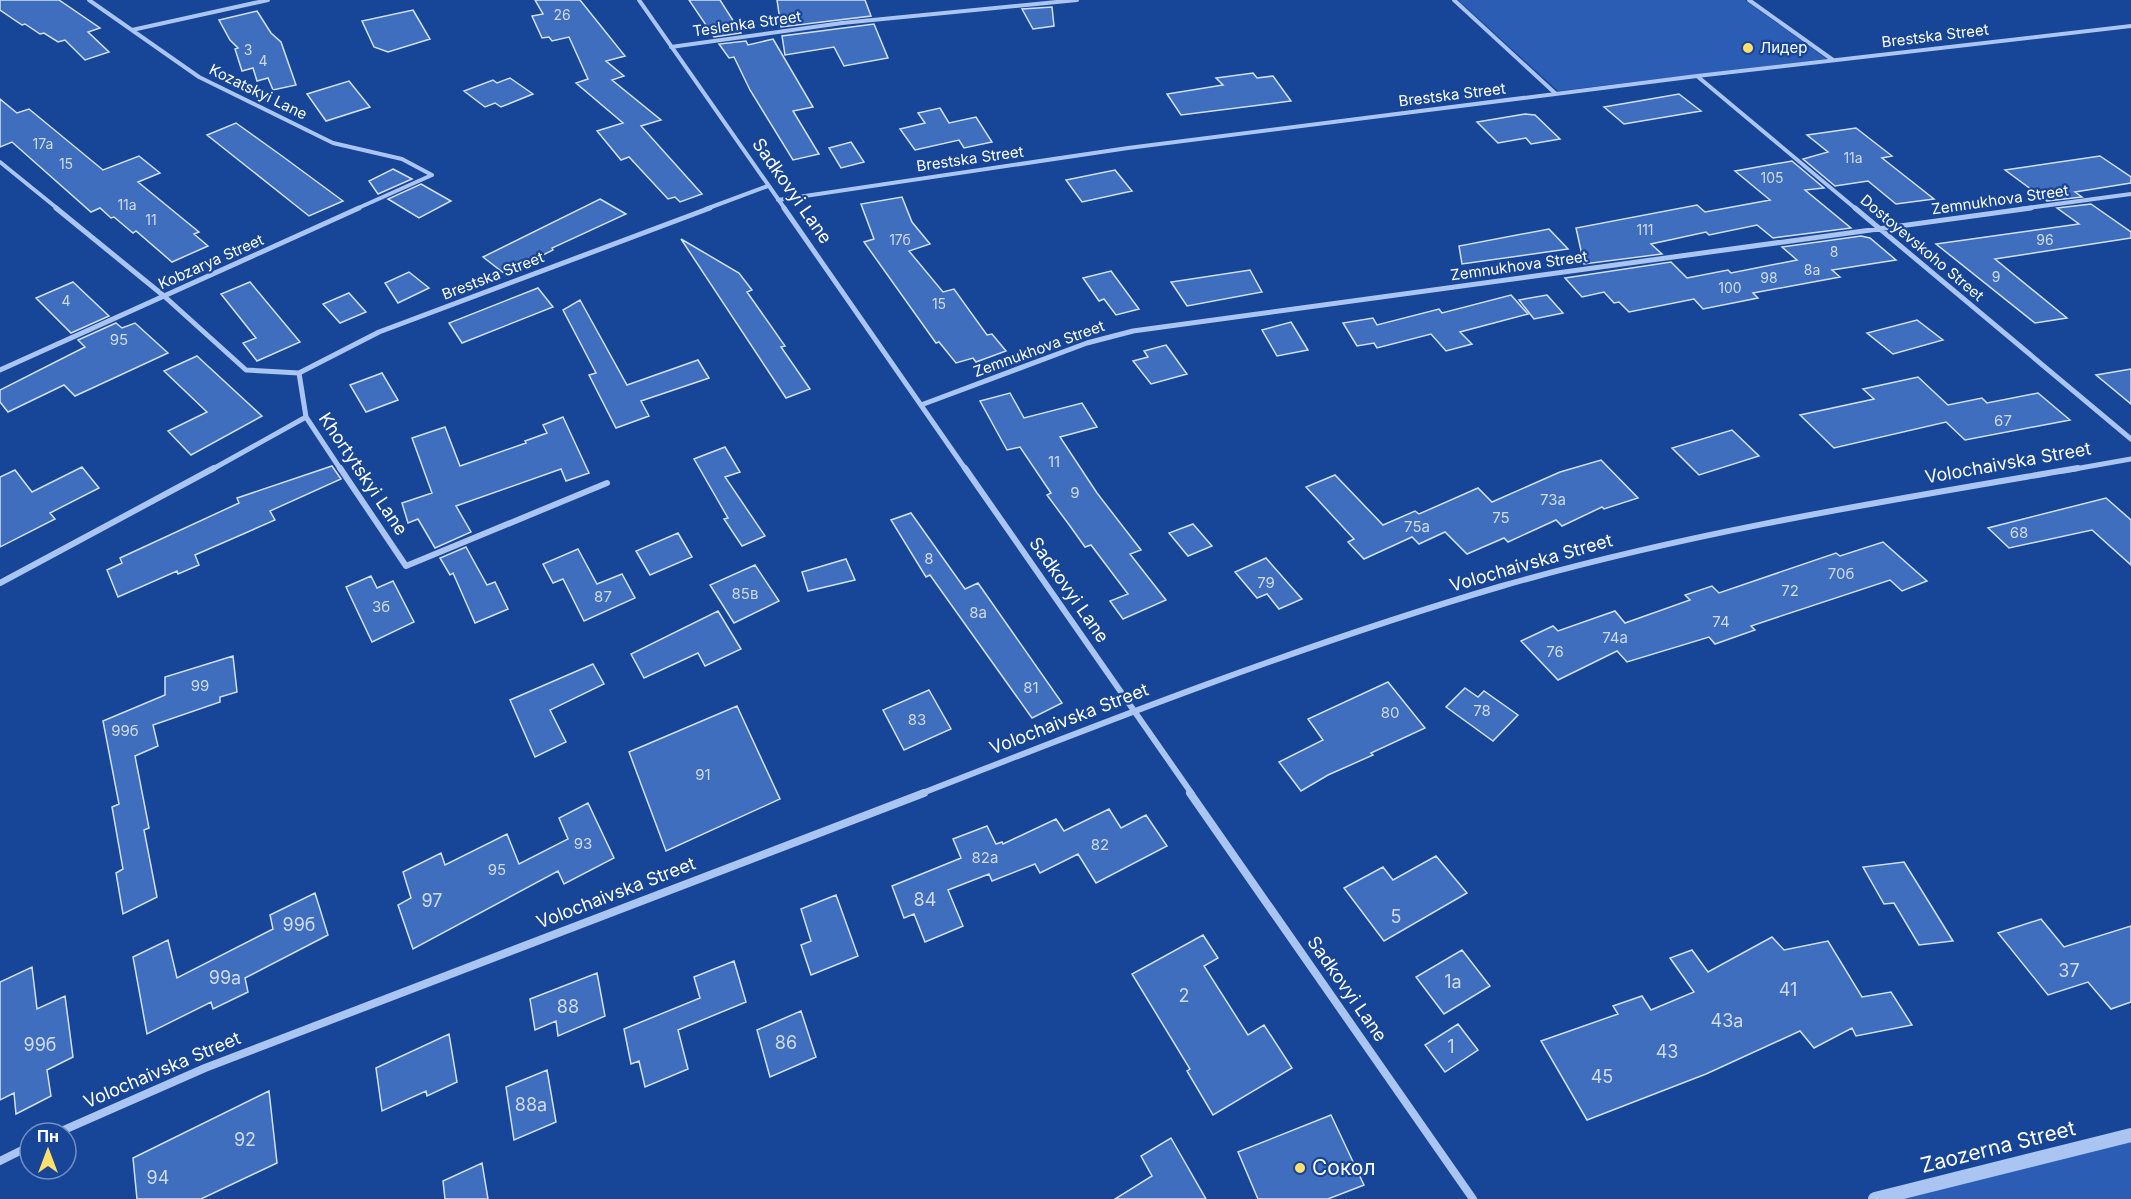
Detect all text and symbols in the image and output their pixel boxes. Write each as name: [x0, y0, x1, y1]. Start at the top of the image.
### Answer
house number: 26: [553, 6, 571, 23]
street label: Teslenka Street: [691, 6, 803, 41]
street label: Brestska Street: [1880, 19, 1990, 51]
place label: Лидер: [1760, 38, 1807, 57]
house number: 3: [244, 41, 252, 58]
marker: Лидер: [1741, 41, 1755, 55]
house number: 4: [258, 52, 268, 69]
street label: Kozatskyi Lane: [206, 60, 310, 123]
street label: Brestska Street: [1397, 78, 1507, 110]
street label: Sadkovyi Lane: [748, 134, 836, 247]
house number: 17а: [33, 135, 53, 152]
street label: Brestska Street: [915, 142, 1025, 175]
house number: 11а: [1843, 149, 1863, 166]
house number: 15: [59, 155, 73, 172]
house number: 105: [1760, 169, 1784, 186]
street label: Zemnukhova Street: [1930, 180, 2070, 219]
street label: Dostoyevskoho Street: [1857, 190, 1988, 305]
house number: 11а: [117, 196, 137, 213]
house number: 11: [145, 211, 157, 228]
house number: 111: [1636, 221, 1654, 238]
street label: Kobzarya Street: [155, 230, 267, 293]
house number: 17б: [889, 231, 911, 248]
house number: 96: [2036, 231, 2054, 248]
house number: 8: [1830, 243, 1838, 260]
street label: Zemnukhova Street: [1449, 246, 1589, 285]
street label: Brestska Street: [439, 247, 547, 304]
house number: 8а: [1804, 261, 1820, 278]
house number: 9: [1992, 268, 2000, 285]
house number: 98: [1760, 269, 1778, 286]
house number: 100: [1718, 279, 1742, 296]
house number: 4: [61, 292, 71, 309]
house number: 15: [932, 295, 946, 312]
street label: Zemnukhova Street: [971, 316, 1107, 381]
house number: 95: [110, 330, 128, 349]
street label: Khortytskyi Lane: [315, 408, 412, 539]
house number: 67: [1994, 411, 2012, 430]
street label: Volochaivska Street: [1923, 438, 2093, 487]
house number: 11: [1048, 452, 1060, 471]
house number: 9: [1070, 483, 1080, 502]
house number: 73а: [1540, 490, 1566, 509]
house number: 75: [1492, 508, 1510, 527]
house number: 75а: [1404, 517, 1430, 536]
house number: 68: [2010, 523, 2028, 542]
street label: Volochaivska Street: [1447, 529, 1615, 596]
street label: Sadkovyi Lane: [1025, 533, 1113, 646]
house number: 8: [924, 549, 934, 568]
house number: 70б: [1828, 564, 1854, 583]
house number: 79: [1257, 573, 1275, 592]
house number: 72: [1781, 581, 1799, 600]
house number: 85в: [732, 584, 758, 603]
house number: 87: [594, 587, 612, 606]
house number: 3б: [372, 597, 390, 616]
house number: 8а: [969, 603, 987, 622]
house number: 74: [1712, 612, 1730, 631]
house number: 74а: [1602, 628, 1628, 647]
house number: 76: [1546, 642, 1564, 661]
house number: 99: [191, 676, 209, 695]
house number: 81: [1023, 678, 1039, 697]
street label: Volochaivska Street: [986, 679, 1151, 758]
house number: 78: [1473, 701, 1491, 720]
house number: 80: [1381, 703, 1399, 722]
house number: 83: [908, 710, 926, 729]
house number: 99б: [111, 721, 139, 740]
house number: 91: [695, 765, 711, 784]
house number: 93: [574, 834, 592, 853]
house number: 82: [1091, 835, 1109, 854]
house number: 82а: [972, 848, 998, 867]
street label: Volochaivska Street: [533, 853, 698, 932]
house number: 95: [488, 860, 506, 879]
house number: 84: [914, 889, 936, 910]
house number: 97: [422, 890, 443, 911]
house number: 5: [1391, 906, 1401, 927]
house number: 99б: [283, 914, 316, 935]
street label: Sadkovyi Lane: [1303, 932, 1391, 1045]
house number: 37: [2058, 960, 2080, 981]
house number: 99а: [209, 967, 241, 988]
house number: 1а: [1444, 971, 1462, 992]
house number: 41: [1779, 979, 1797, 1000]
house number: 2: [1179, 985, 1189, 1006]
house number: 88: [557, 996, 579, 1017]
house number: 43а: [1711, 1010, 1743, 1031]
street label: Volochaivska Street: [80, 1027, 243, 1112]
house number: 86: [775, 1032, 797, 1053]
house number: 99б: [24, 1034, 57, 1055]
house number: 1: [1447, 1036, 1455, 1057]
house number: 43: [1656, 1041, 1678, 1062]
house number: 45: [1591, 1066, 1613, 1087]
house number: 88а: [515, 1094, 547, 1115]
street label: Zaozerna Street: [1918, 1115, 2078, 1178]
north arrow: [18, 1121, 78, 1181]
text: Пн: [37, 1126, 59, 1146]
house number: 92: [234, 1129, 256, 1150]
place label: Сокол: [1312, 1155, 1376, 1180]
marker: Сокол: [1293, 1161, 1307, 1175]
house number: 94: [147, 1167, 169, 1188]

